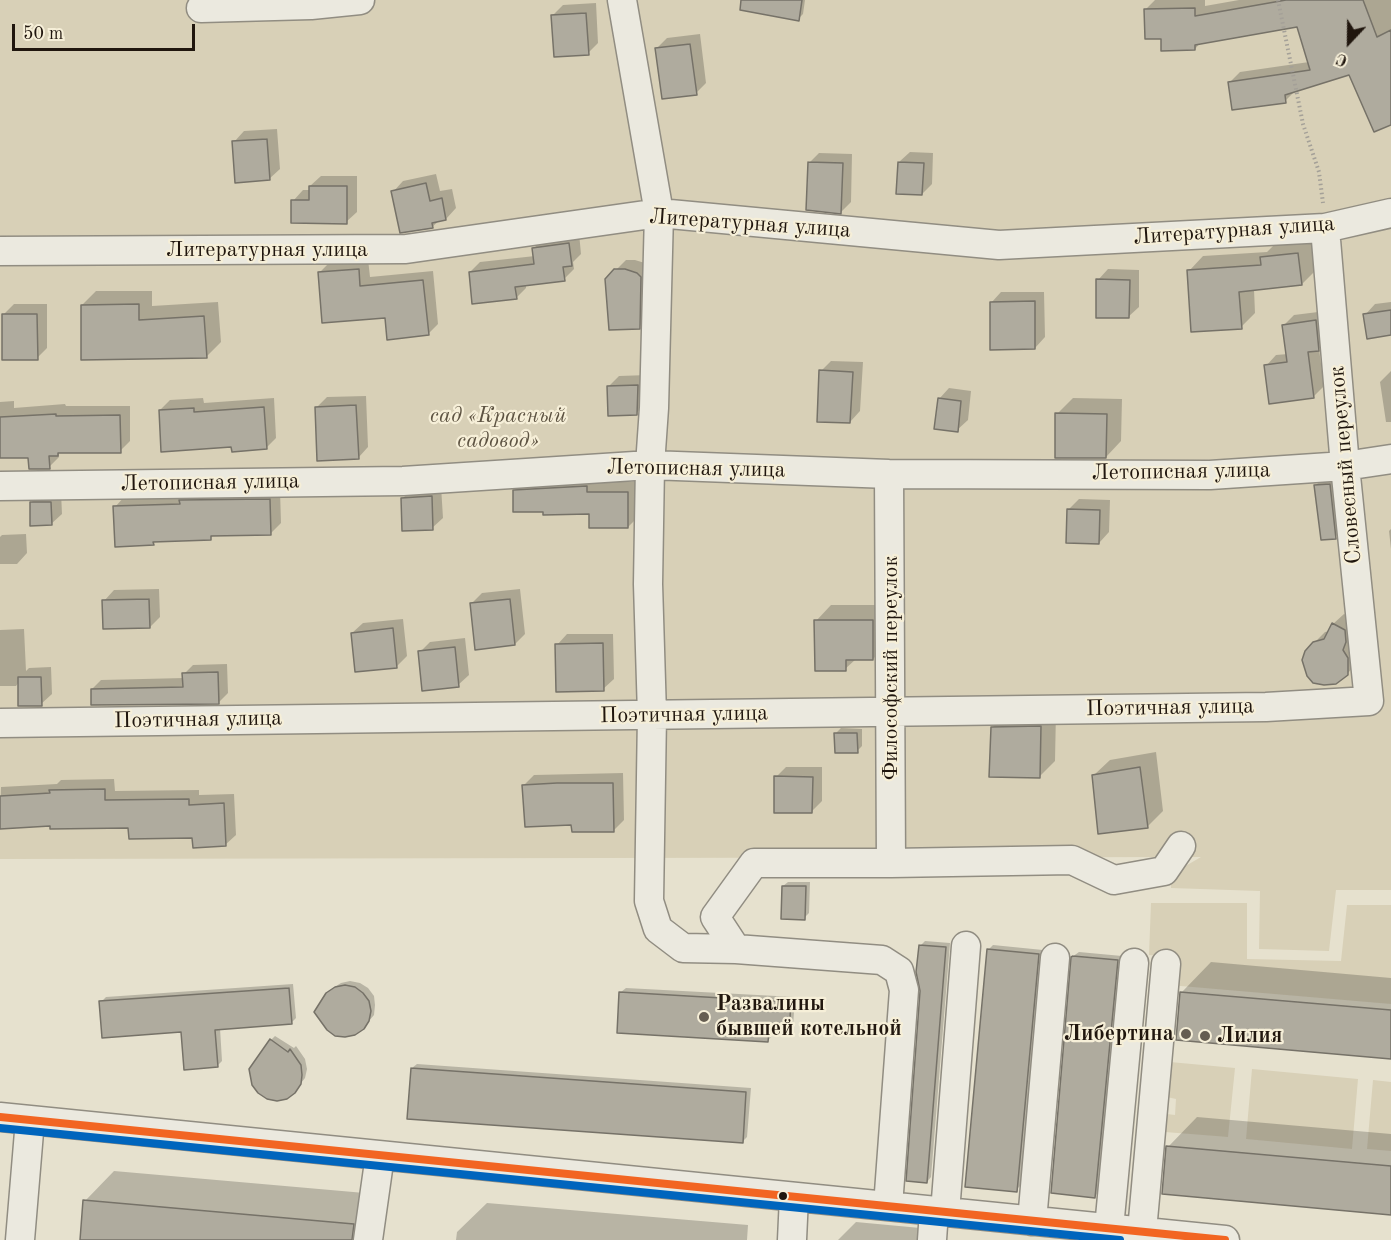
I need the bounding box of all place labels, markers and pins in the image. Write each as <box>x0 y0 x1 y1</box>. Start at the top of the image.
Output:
place label: Развалины бывшей котельной <box>716 991 902 1042</box>
marker: Развалины бывшей котельной <box>697 1010 711 1024</box>
place label: Либертина <box>1064 1021 1174 1047</box>
place label: Лилия <box>1217 1023 1283 1049</box>
marker: Либертина <box>1179 1027 1193 1041</box>
marker: Лилия <box>1198 1029 1212 1043</box>
unlabelled marker <box>777 1190 789 1202</box>

